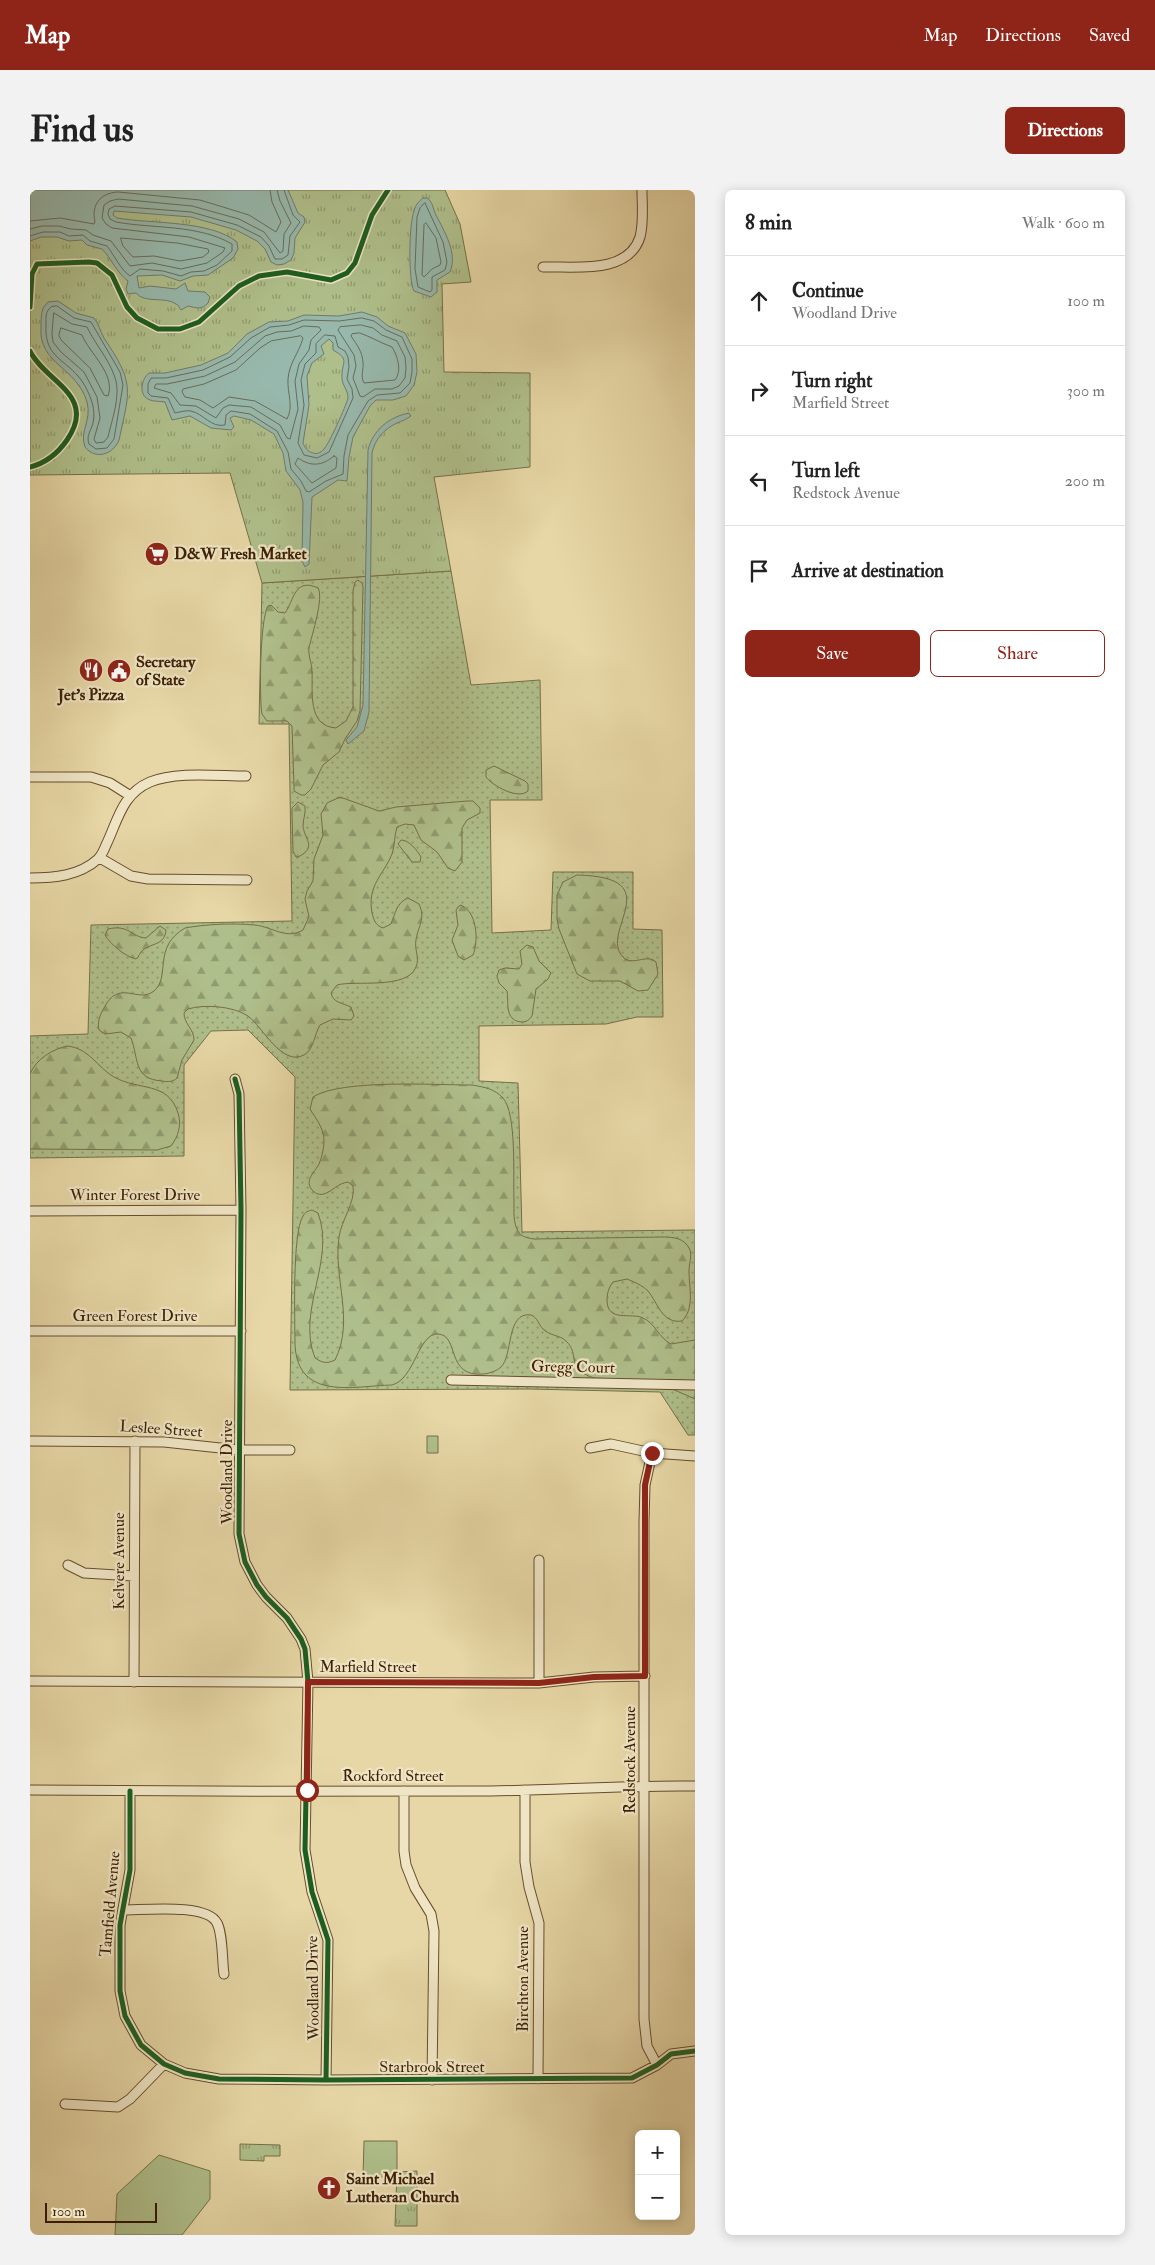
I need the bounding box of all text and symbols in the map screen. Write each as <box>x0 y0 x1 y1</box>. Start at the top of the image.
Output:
text: Map <box>25 20 70 51</box>
text: Map <box>924 24 957 47</box>
text: Directions <box>985 24 1061 47</box>
text: Saved <box>1089 24 1130 47</box>
button: Directions <box>1005 107 1125 154</box>
text: Find us <box>30 108 134 152</box>
text: 8 min <box>745 209 792 236</box>
text: Walk · 600 m <box>1022 213 1105 233</box>
text: Continue <box>792 279 863 303</box>
icon: ahead <box>745 287 773 315</box>
text: 100 m <box>1067 291 1105 311</box>
text: Woodland Drive <box>792 303 897 323</box>
text: Turn right <box>792 369 872 393</box>
icon: right <box>745 377 773 405</box>
text: 300 m <box>1067 381 1105 401</box>
text: Marfield Street <box>792 393 889 413</box>
text: Turn left <box>792 459 860 483</box>
icon: left <box>745 467 773 495</box>
text: 200 m <box>1065 471 1105 491</box>
text: Redstock Avenue <box>792 483 900 503</box>
supermarket icon: D&W Fresh Market <box>144 541 170 567</box>
place label: D&W Fresh Market <box>174 544 307 564</box>
icon: arrive <box>745 557 773 585</box>
text: Arrive at destination <box>792 559 944 583</box>
button: Save <box>745 630 920 677</box>
button: Share <box>930 630 1105 677</box>
place label: Secretary of State <box>136 652 196 690</box>
restaurant icon: Jet's Pizza <box>78 657 104 683</box>
public building icon: Secretary of State <box>106 658 132 684</box>
place label: Jet's Pizza <box>57 685 125 706</box>
street label: Winter Forest Drive <box>69 1185 201 1205</box>
street label: Green Forest Drive <box>73 1306 198 1326</box>
street label: Gregg Court <box>531 1356 615 1378</box>
street label: Leslee Street <box>119 1416 203 1442</box>
street label: Woodland Drive <box>217 1419 237 1525</box>
route end <box>641 1442 664 1465</box>
street label: Kelvere Avenue <box>109 1512 129 1610</box>
street label: Marfield Street <box>319 1657 417 1677</box>
street label: Redstock Avenue <box>620 1706 640 1814</box>
street label: Rockford Street <box>342 1766 444 1786</box>
route start <box>296 1779 319 1802</box>
street label: Tamfield Avenue <box>95 1850 125 1958</box>
street label: Birchton Avenue <box>513 1926 533 2032</box>
street label: Woodland Drive <box>302 1935 324 2042</box>
street label: Starbrook Street <box>379 2057 485 2077</box>
map controls <box>635 2130 680 2220</box>
button: + <box>635 2130 680 2175</box>
place label: Saint Michael Lutheran Church <box>346 2169 460 2207</box>
church icon: Saint Michael Lutheran Church <box>316 2175 342 2201</box>
button: − <box>635 2175 680 2220</box>
scale bar <box>45 2200 158 2223</box>
text: 100 m <box>52 2203 85 2220</box>

